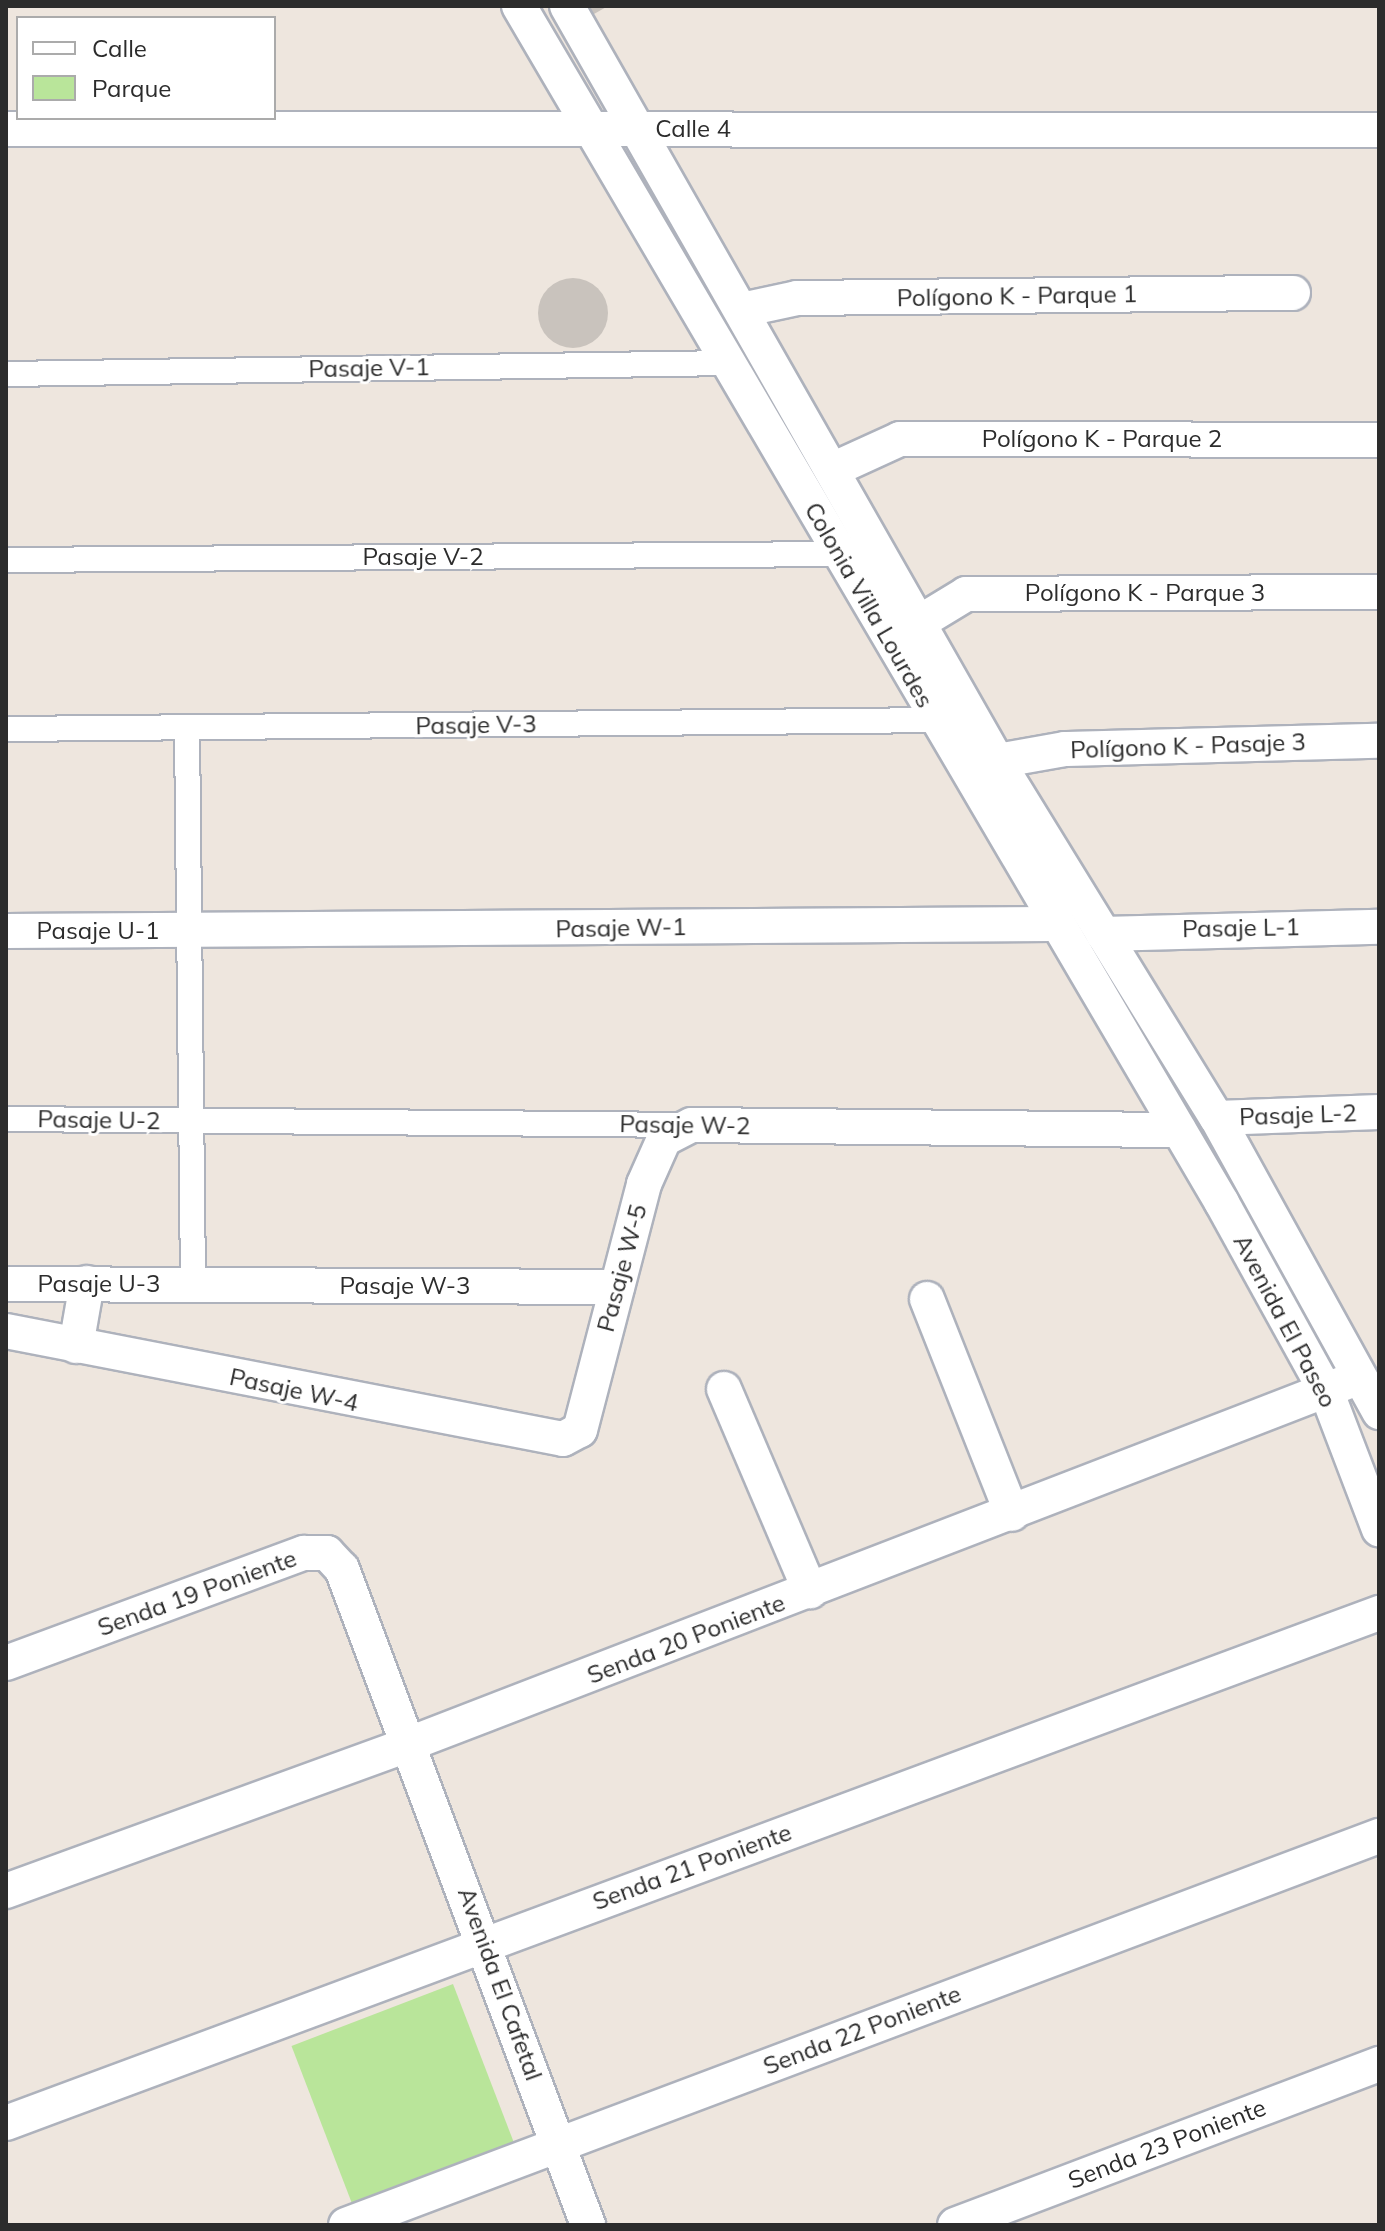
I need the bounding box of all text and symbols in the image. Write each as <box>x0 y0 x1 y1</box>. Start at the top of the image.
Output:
legend <box>16 16 276 120</box>
text: Calle <box>92 33 147 63</box>
text: Parque <box>92 73 171 103</box>
street label: Calle 4 <box>655 115 731 143</box>
street label: Polígono K - Parque 1 <box>897 280 1137 312</box>
street label: Pasaje V-1 <box>308 353 430 383</box>
street label: Polígono K - Parque 2 <box>982 425 1222 453</box>
street label: Colonia Villa Lourdes <box>798 497 940 713</box>
street label: Pasaje V-2 <box>362 543 484 571</box>
street label: Polígono K - Parque 3 <box>1025 579 1265 607</box>
street label: Pasaje V-3 <box>415 710 537 740</box>
street label: Polígono K - Pasaje 3 <box>1070 727 1306 765</box>
street label: Pasaje W-1 <box>555 912 687 944</box>
street label: Pasaje L-1 <box>1182 913 1300 943</box>
street label: Pasaje U-1 <box>37 917 159 945</box>
street label: Pasaje L-2 <box>1239 1099 1357 1131</box>
street label: Pasaje U-2 <box>37 1105 161 1135</box>
street label: Pasaje W-2 <box>619 1109 751 1141</box>
street label: Pasaje W-5 <box>591 1201 653 1335</box>
street label: Avenida El Paseo <box>1227 1230 1343 1412</box>
street label: Pasaje U-3 <box>38 1270 160 1298</box>
street label: Pasaje W-3 <box>339 1272 471 1300</box>
street label: Pasaje W-4 <box>227 1362 361 1418</box>
street label: Senda 19 Poniente <box>94 1544 300 1642</box>
street label: Senda 20 Poniente <box>583 1588 789 1690</box>
street label: Senda 21 Poniente <box>589 1818 795 1916</box>
street label: Avenida El Cafetal <box>452 1884 548 2084</box>
street label: Senda 22 Poniente <box>759 1979 965 2081</box>
street label: Senda 23 Poniente <box>1064 2093 1270 2195</box>

